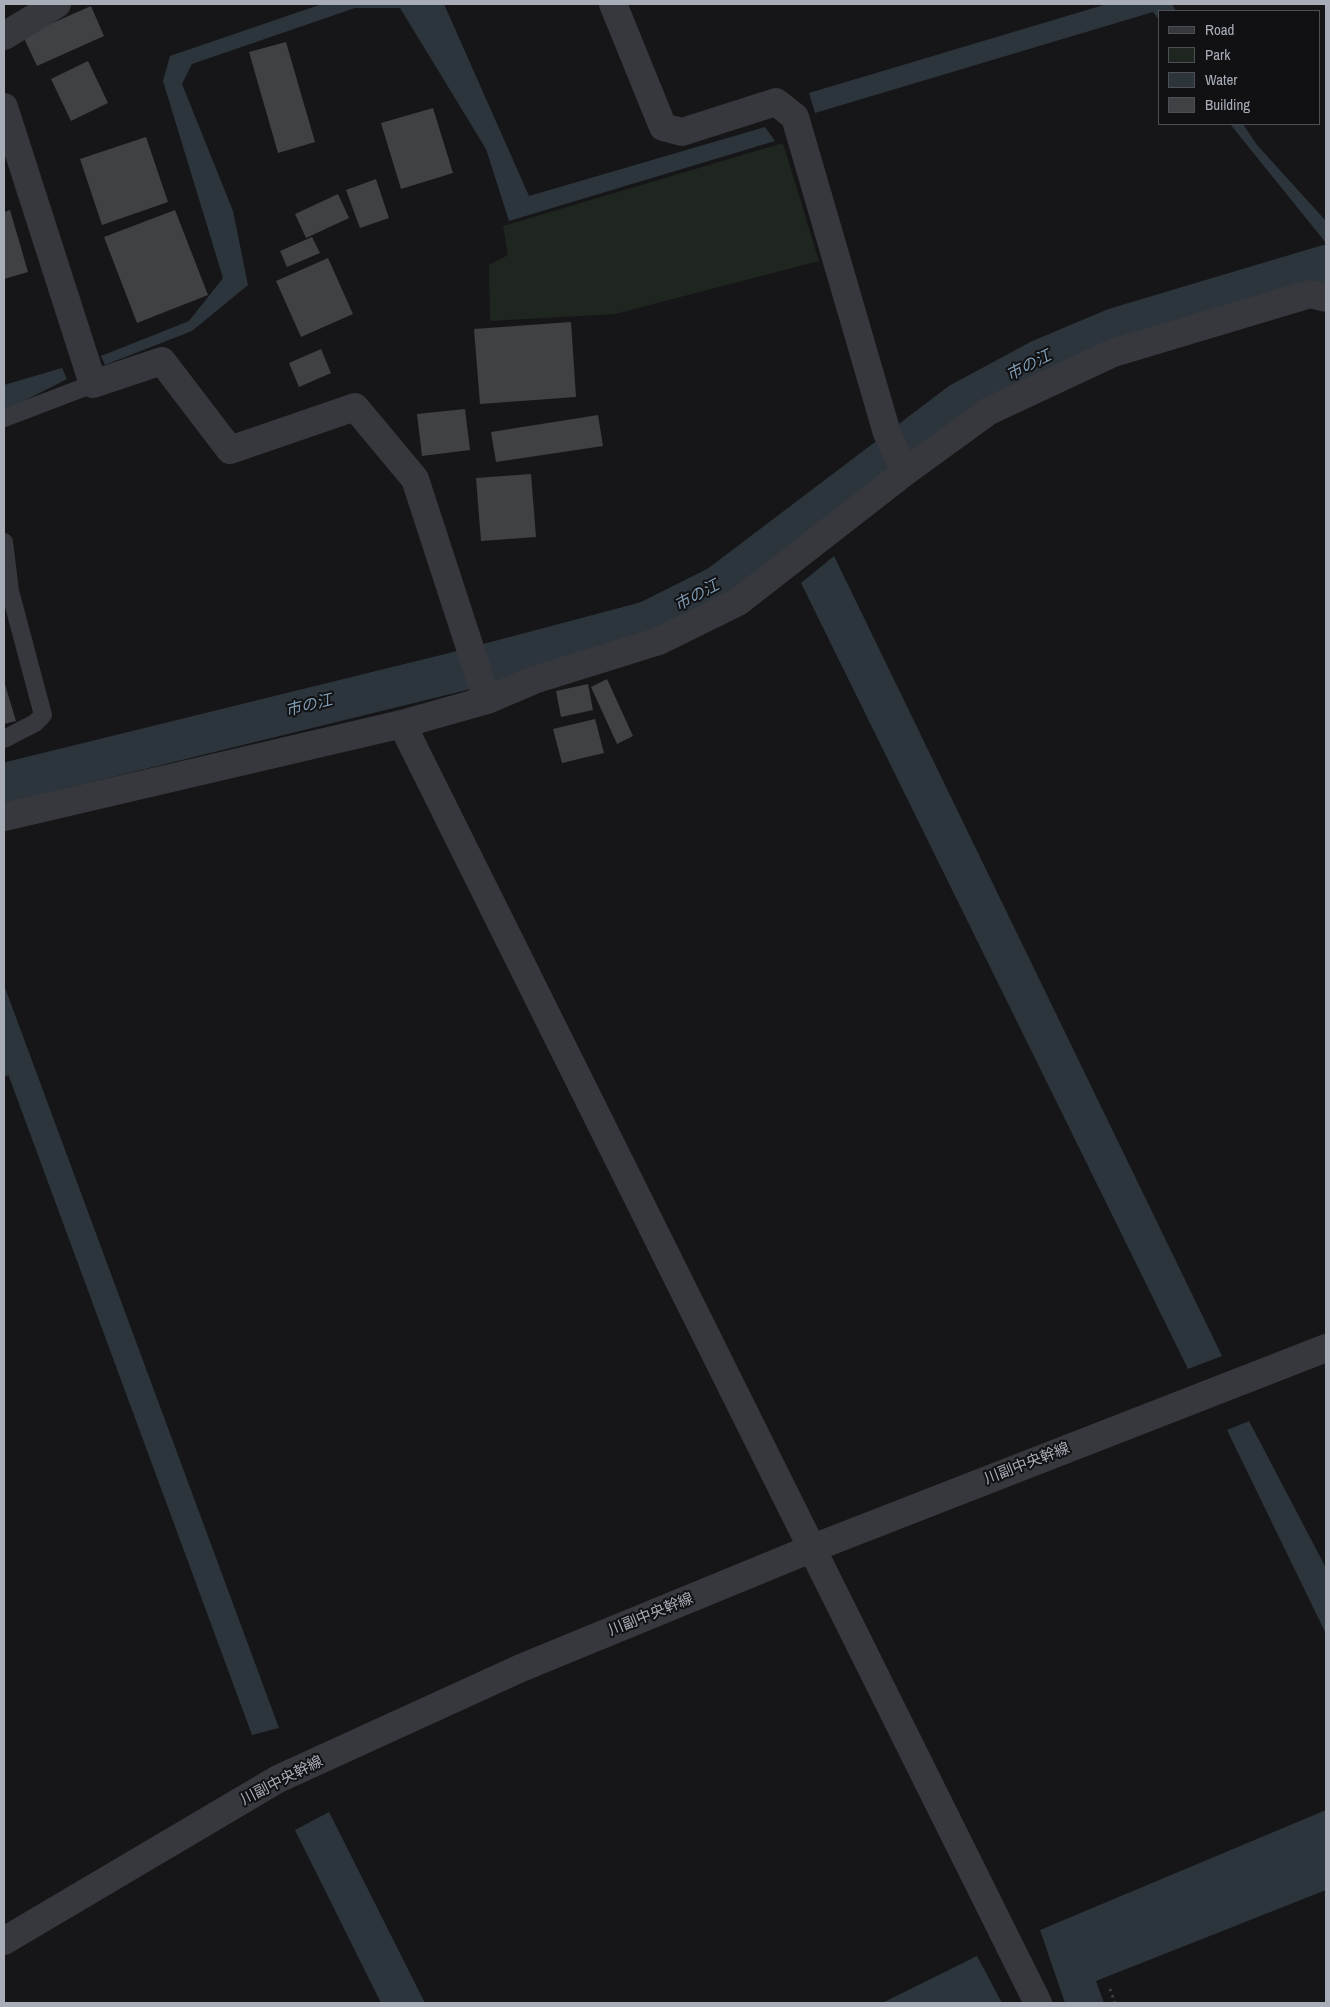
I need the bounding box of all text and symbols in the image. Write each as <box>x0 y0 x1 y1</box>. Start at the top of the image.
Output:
legend <box>1158 10 1320 125</box>
text: Road <box>1205 19 1234 40</box>
text: Park <box>1205 44 1230 65</box>
text: Water <box>1205 69 1237 90</box>
text: Building <box>1205 94 1250 115</box>
water label: 市の江 <box>1003 347 1055 385</box>
water label: 市の江 <box>671 576 723 616</box>
water label: 市の江 <box>283 691 335 721</box>
street label: 川副中央幹線 <box>982 1439 1072 1489</box>
street label: 川副中央幹線 <box>606 1590 696 1640</box>
street label: 川副中央幹線 <box>238 1753 326 1809</box>

